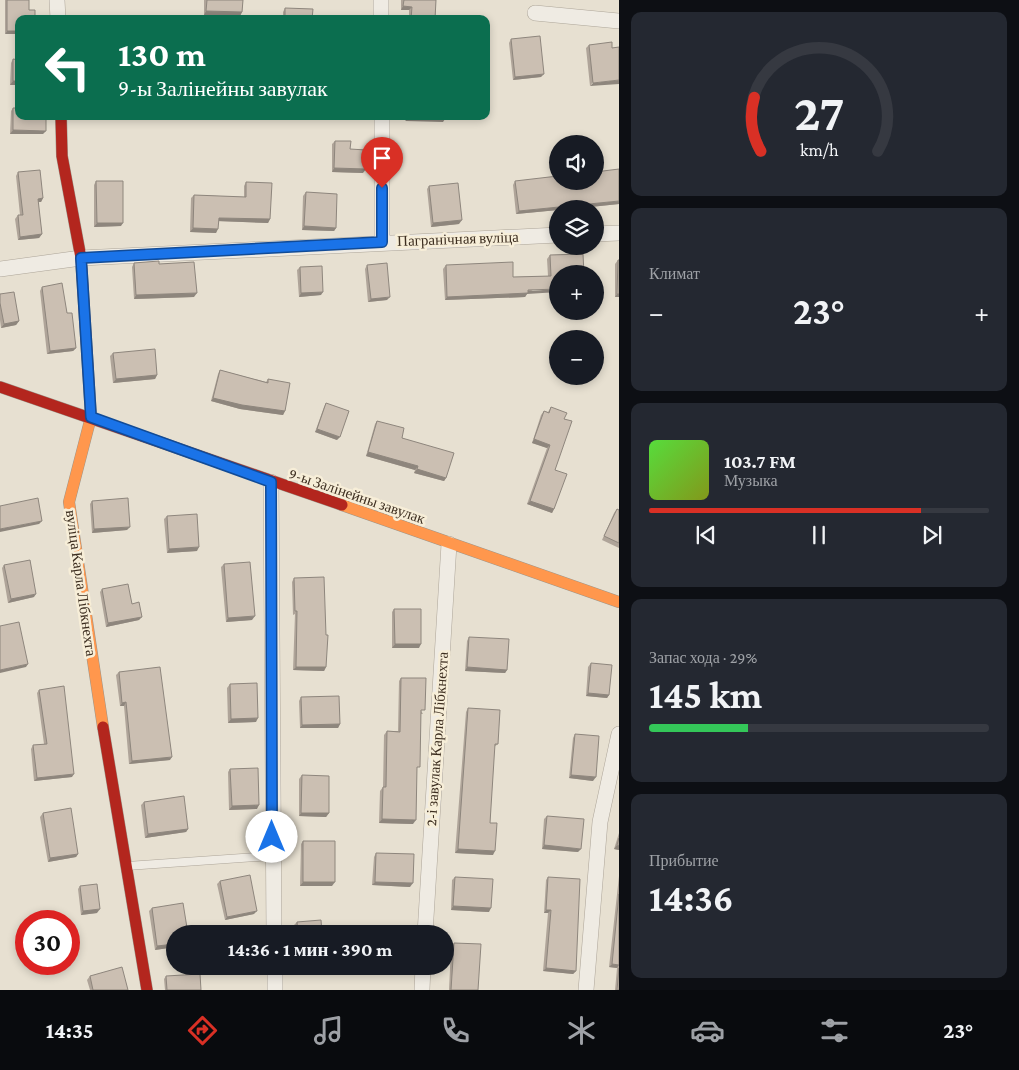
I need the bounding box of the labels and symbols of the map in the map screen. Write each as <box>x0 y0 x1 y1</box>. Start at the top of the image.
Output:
pin <box>361 137 403 188</box>
street label: Пагранічная вуліца <box>397 229 519 249</box>
street label: 9-ы Залінейны завулак <box>287 465 428 527</box>
street label: вуліца Карла Лібкнехта <box>63 509 99 658</box>
street label: 2-і завулак Карла Лібкнехта <box>423 651 451 827</box>
position arrow <box>245 810 297 862</box>
speed limit sign: 30 <box>15 910 80 975</box>

